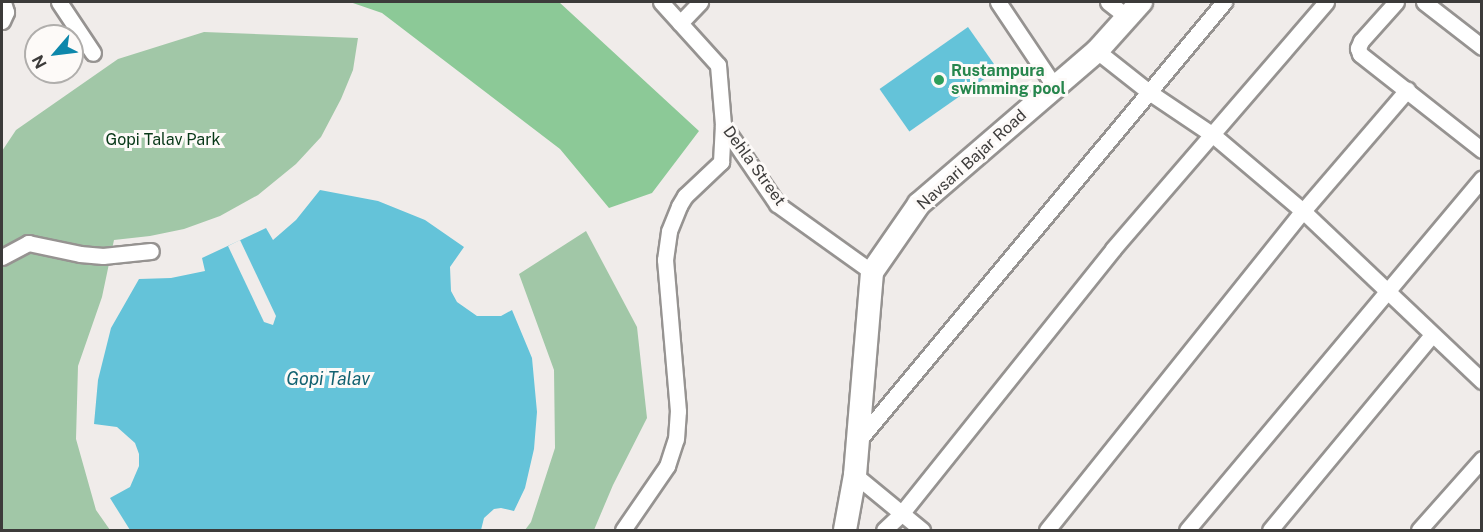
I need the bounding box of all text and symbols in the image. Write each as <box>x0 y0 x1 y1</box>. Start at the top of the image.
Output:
north arrow <box>24 24 84 84</box>
text: N <box>28 52 51 72</box>
place label: Rustampura swimming pool <box>951 61 1066 99</box>
marker: Rustampura swimming pool <box>932 73 946 87</box>
street label: Navsari Bajar Road <box>913 106 1031 214</box>
street label: Dehla Street <box>719 122 789 210</box>
park label: Gopi Talav Park <box>106 130 220 150</box>
water label: Gopi Talav <box>286 368 370 390</box>

